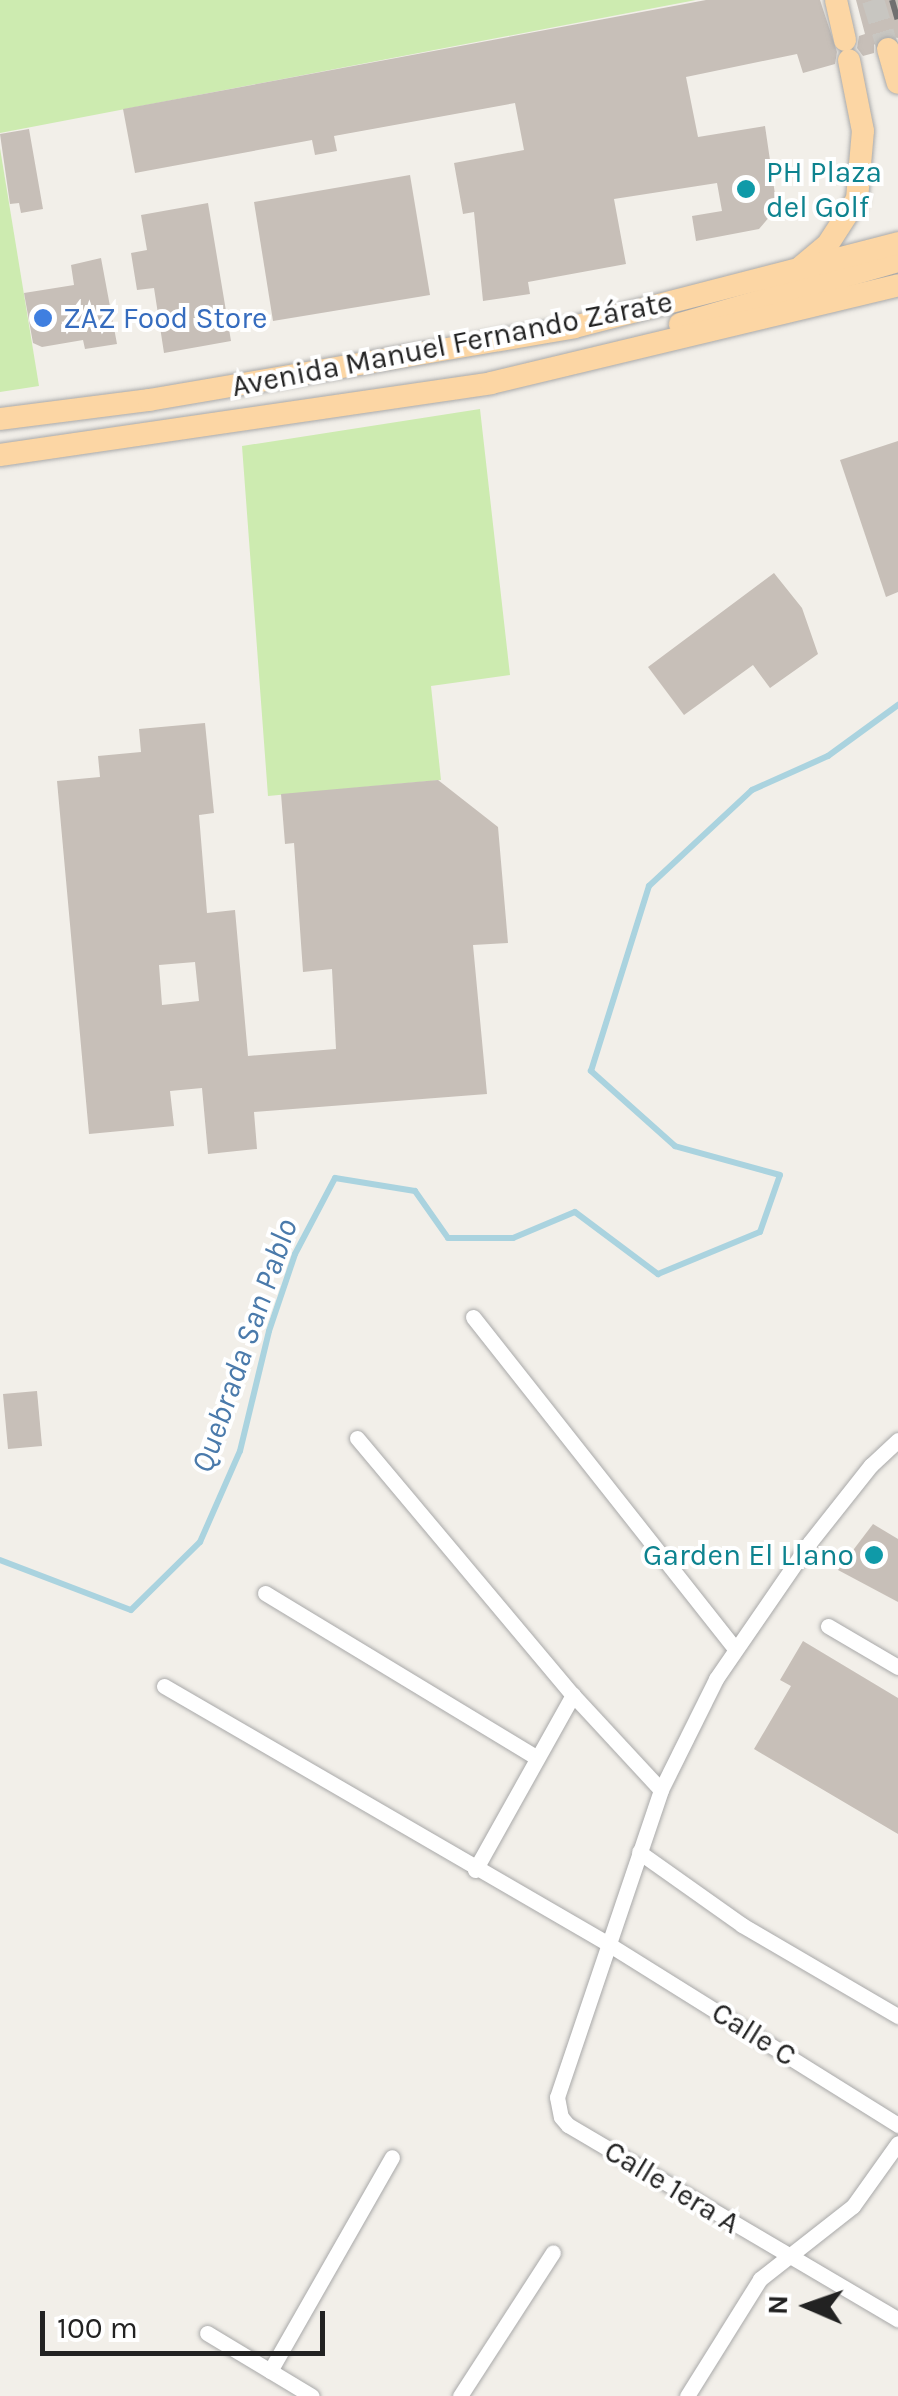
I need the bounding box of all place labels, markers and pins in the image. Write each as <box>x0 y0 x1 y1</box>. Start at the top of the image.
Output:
place label: PH Plaza del Golf <box>766 154 882 224</box>
marker: PH Plaza del Golf <box>735 178 757 200</box>
place label: ZAZ Food Store <box>63 300 267 336</box>
marker: ZAZ Food Store <box>32 307 54 329</box>
place label: Garden El Llano <box>643 1537 854 1573</box>
marker: Garden El Llano <box>863 1544 885 1566</box>

